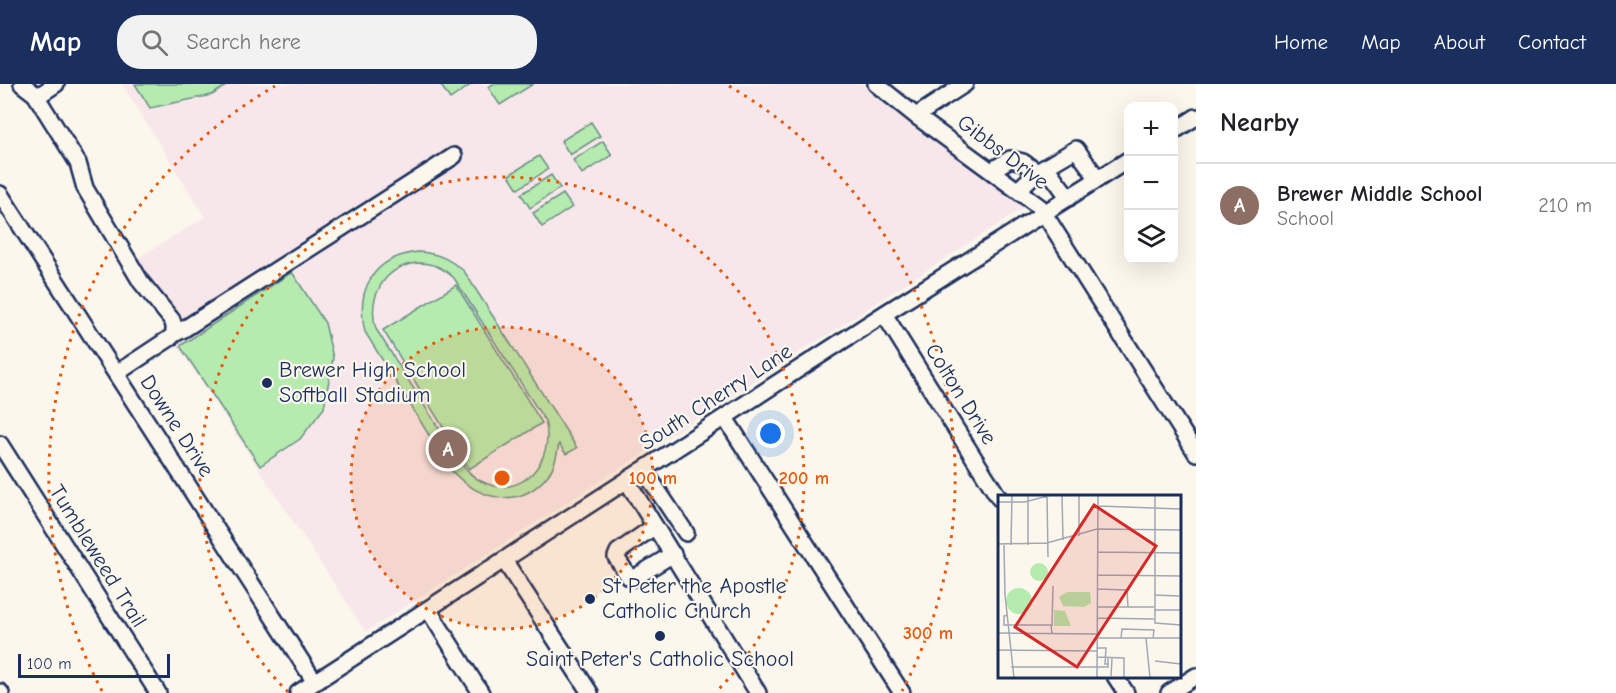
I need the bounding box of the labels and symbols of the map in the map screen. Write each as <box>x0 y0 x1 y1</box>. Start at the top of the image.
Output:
street label: Gibbs Drive <box>952 109 1054 195</box>
street label: South Cherry Lane <box>635 338 797 456</box>
street label: Colton Drive <box>920 339 1002 449</box>
place label: Brewer High School Softball Stadium <box>279 357 466 408</box>
street label: Downe Drive <box>134 370 220 482</box>
marker: Brewer High School Softball Stadium <box>260 376 274 390</box>
your location <box>756 419 785 448</box>
pin: A <box>428 426 468 472</box>
centre of rings <box>492 468 512 488</box>
text: 100 m <box>629 468 677 489</box>
text: 200 m <box>779 468 829 489</box>
street label: Tumbleweed Trail <box>44 480 152 632</box>
inset map <box>998 495 1181 678</box>
place label: St Peter the Apostle Catholic Church <box>602 573 787 624</box>
marker: St Peter the Apostle Catholic Church <box>583 592 597 606</box>
text: 300 m <box>903 623 953 644</box>
marker: Saint Peter's Catholic School <box>653 629 667 643</box>
place label: Saint Peter's Catholic School <box>526 646 794 672</box>
scale bar <box>18 651 170 678</box>

